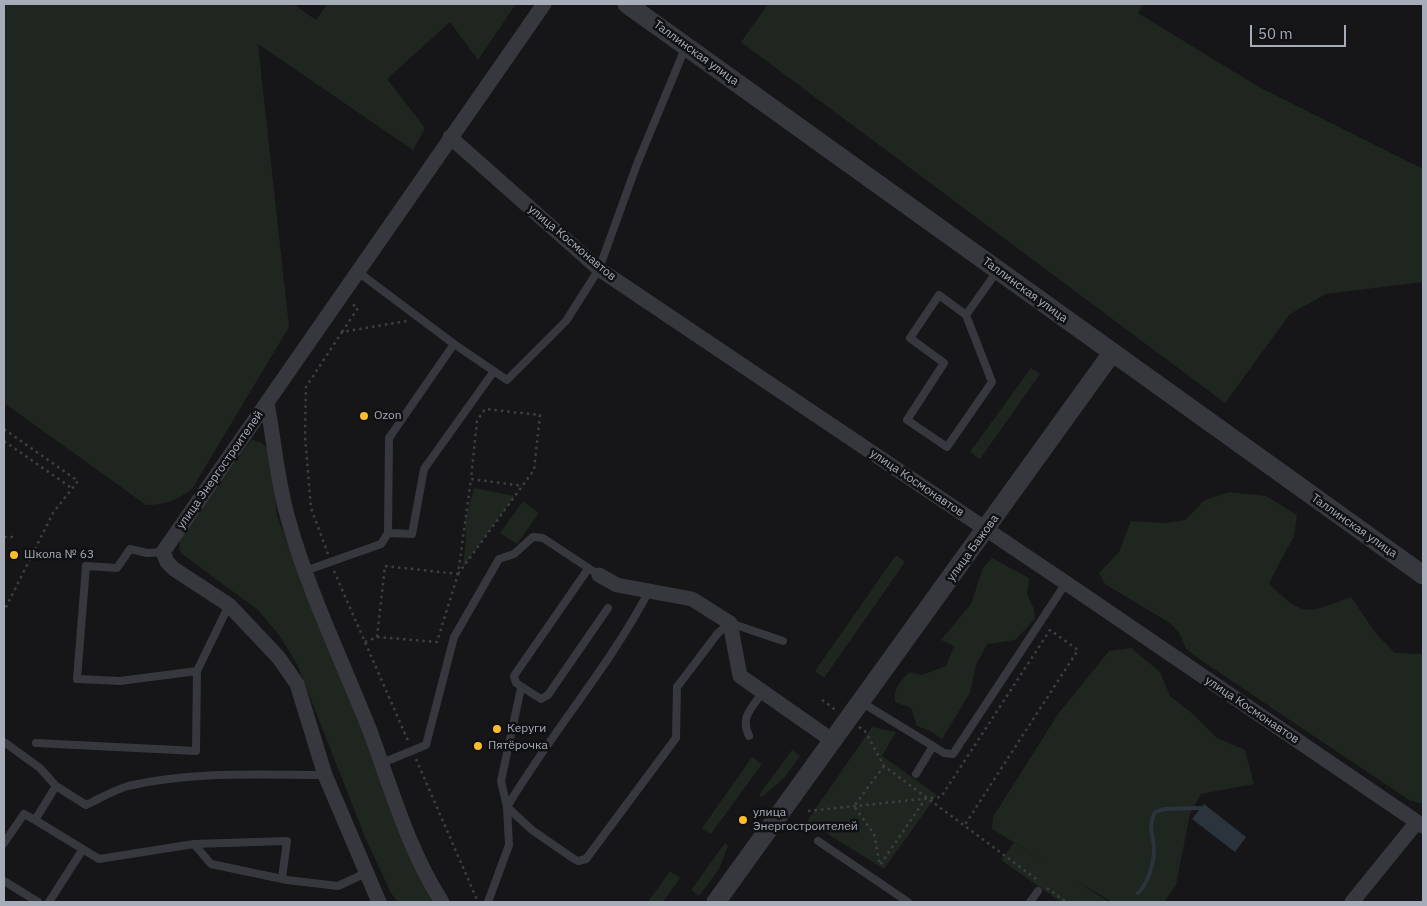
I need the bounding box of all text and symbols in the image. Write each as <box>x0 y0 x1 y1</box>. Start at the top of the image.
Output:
scale bar <box>1252 15 1348 47</box>
street label: Таллинская улица <box>651 17 741 89</box>
text: 50 m <box>1258 24 1293 43</box>
street label: улица Космонавтов <box>525 202 619 284</box>
street label: Таллинская улица <box>980 254 1070 326</box>
street label: улица Энергостроителей <box>174 408 266 532</box>
place label: Ozon <box>374 409 401 423</box>
marker: Ozon <box>358 410 370 422</box>
street label: улица Космонавтов <box>867 446 967 520</box>
street label: Таллинская улица <box>1308 491 1400 561</box>
street label: улица Бажова <box>944 512 1002 584</box>
place label: Школа № 63 <box>24 548 94 562</box>
marker: Школа № 63 <box>8 549 20 561</box>
street label: улица Космонавтов <box>1202 673 1302 747</box>
place label: Керуги <box>507 722 546 736</box>
marker: Керуги <box>491 723 503 735</box>
place label: Пятёрочка <box>488 739 548 753</box>
marker: Пятёрочка <box>472 740 484 752</box>
place label: улица Энергостроителей <box>753 806 858 834</box>
marker: улица Энергостроителей <box>737 814 749 826</box>

